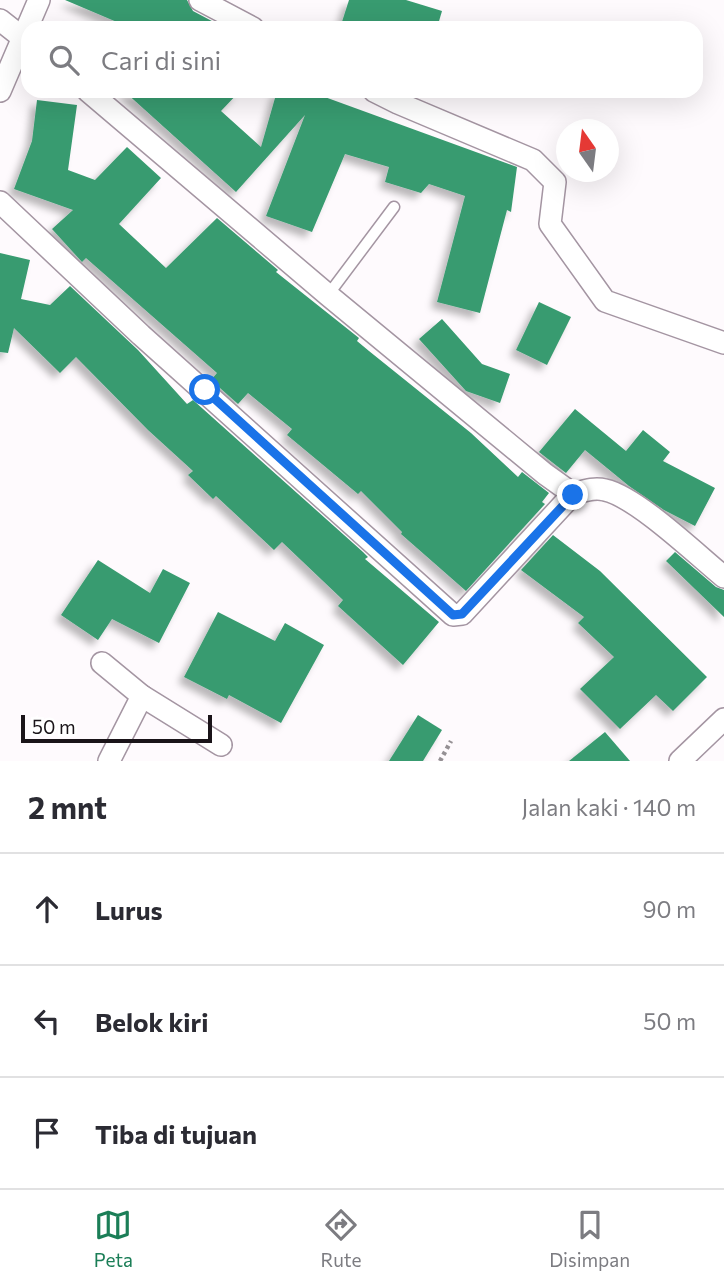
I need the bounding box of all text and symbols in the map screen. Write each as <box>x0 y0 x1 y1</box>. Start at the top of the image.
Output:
search box <box>21 21 703 98</box>
icon: search <box>45 41 83 79</box>
text: Cari di sini <box>101 44 221 75</box>
north arrow <box>556 119 619 182</box>
route start <box>189 374 220 405</box>
route end <box>557 479 588 510</box>
scale bar <box>21 712 212 744</box>
text: 50 m <box>32 715 76 738</box>
text: 2 mnt <box>28 788 107 825</box>
text: Jalan kaki · 140 m <box>522 793 696 821</box>
icon: ahead <box>28 890 66 928</box>
text: Lurus <box>95 894 163 925</box>
text: 90 m <box>643 895 696 923</box>
icon: left <box>28 1002 66 1040</box>
text: Belok kiri <box>95 1006 209 1037</box>
text: 50 m <box>643 1007 696 1035</box>
icon: arrive <box>28 1114 66 1152</box>
text: Tiba di tujuan <box>95 1118 257 1149</box>
tab: Peta <box>94 1206 133 1271</box>
tab: Rute <box>321 1206 362 1271</box>
tab: Disimpan <box>549 1206 630 1271</box>

